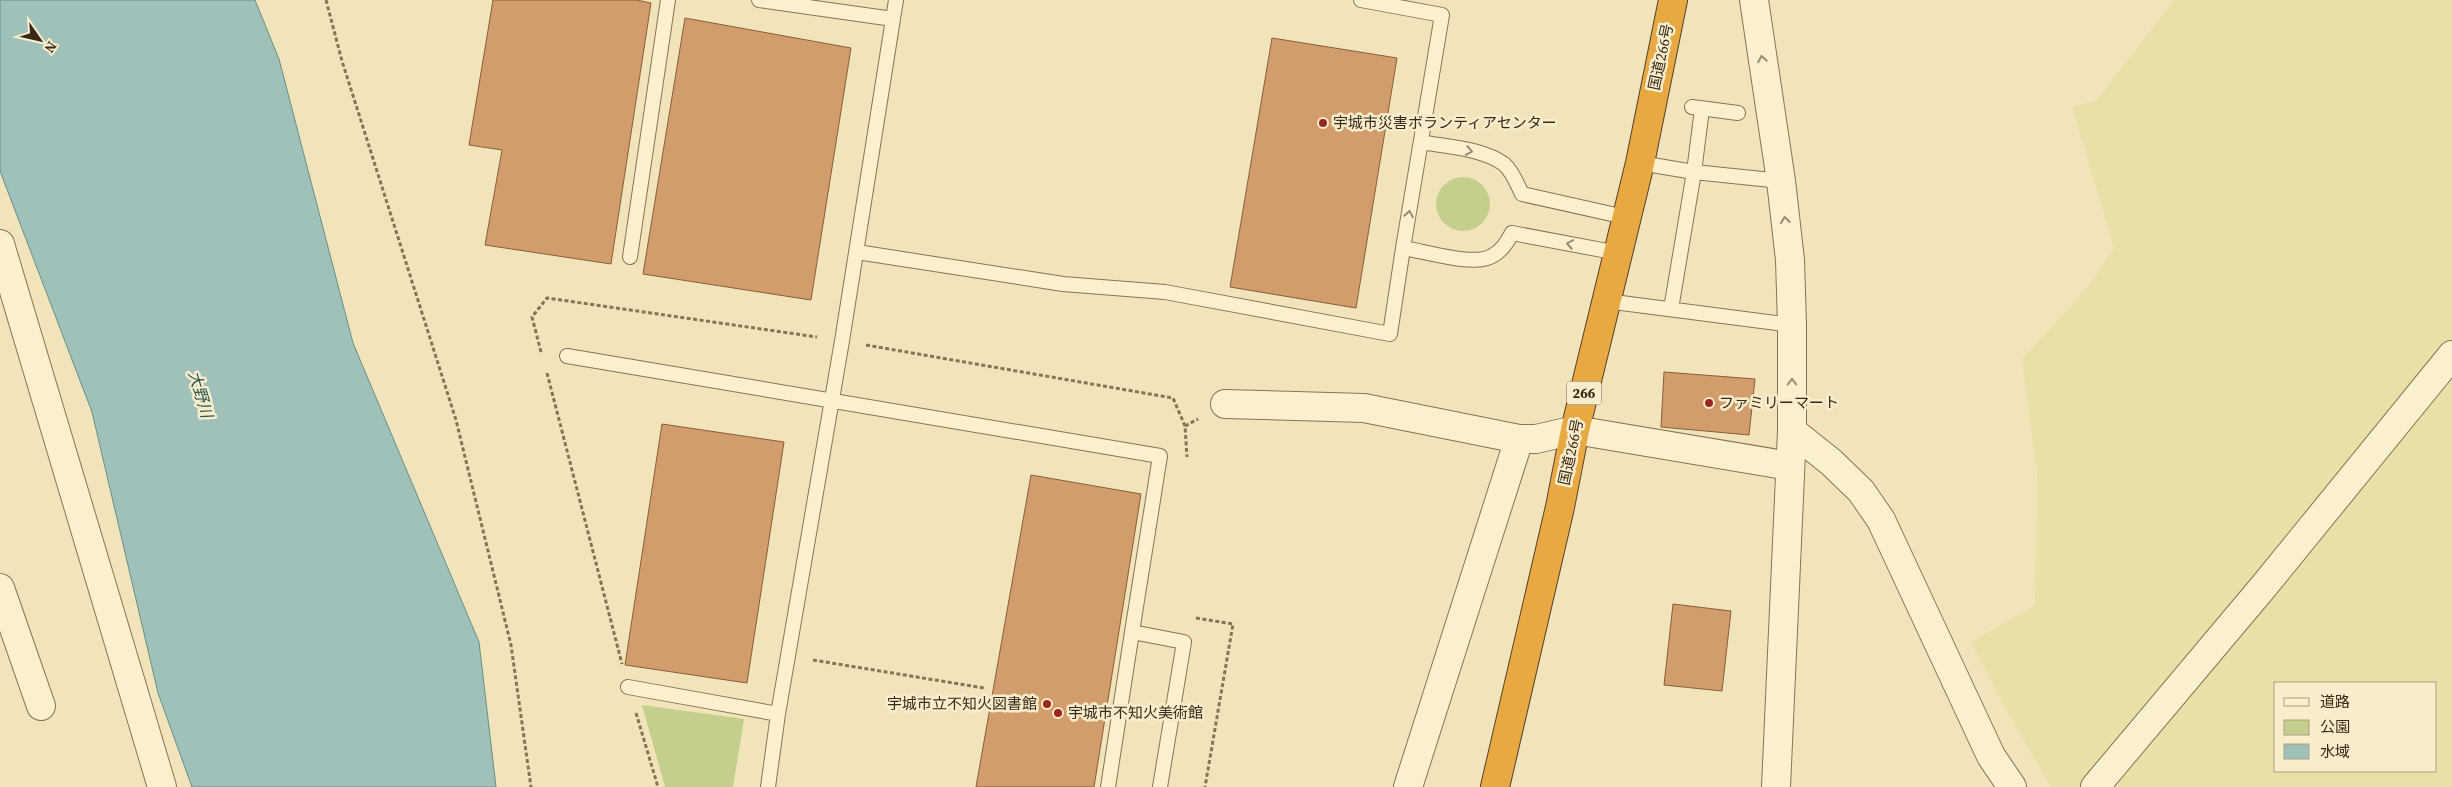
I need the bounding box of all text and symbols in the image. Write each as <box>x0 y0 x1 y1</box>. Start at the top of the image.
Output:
north arrow <box>15 15 65 65</box>
street label: 国道266号 <box>1643 22 1678 92</box>
text: N <box>40 37 62 57</box>
one-way arrow <box>1758 55 1768 63</box>
place label: 宇城市災害ボランティアセンター <box>1333 112 1557 133</box>
marker: 宇城市災害ボランティアセンター <box>1317 117 1329 129</box>
one-way arrow <box>1464 146 1473 156</box>
one-way arrow <box>1403 210 1413 219</box>
one-way arrow <box>1780 216 1791 224</box>
one-way arrow <box>1566 239 1574 249</box>
water label: 大野川 <box>183 368 219 422</box>
one-way arrow <box>1787 378 1797 386</box>
road number: 266 <box>1566 382 1602 404</box>
place label: ファミリーマート <box>1719 392 1839 413</box>
marker: ファミリーマート <box>1703 397 1715 409</box>
street label: 国道266号 <box>1553 417 1588 487</box>
legend <box>2274 682 2437 772</box>
text: 道路 <box>2320 691 2350 712</box>
place label: 宇城市立不知火図書館 <box>887 693 1037 714</box>
marker: 宇城市立不知火図書館 <box>1041 698 1053 710</box>
place label: 宇城市不知火美術館 <box>1068 702 1203 723</box>
marker: 宇城市不知火美術館 <box>1052 707 1064 719</box>
text: 公園 <box>2320 716 2350 737</box>
text: 水域 <box>2320 741 2350 762</box>

